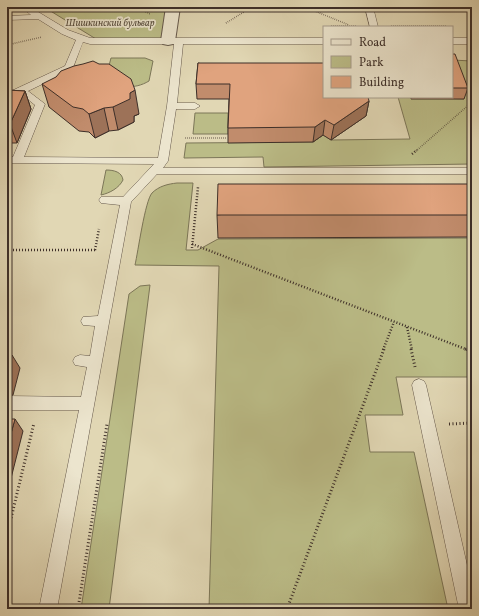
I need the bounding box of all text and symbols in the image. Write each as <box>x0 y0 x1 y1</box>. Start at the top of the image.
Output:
park label: Шишкинский бульвар <box>66 16 155 30</box>
legend <box>323 26 453 98</box>
text: Road <box>359 35 386 51</box>
text: Park <box>359 55 384 71</box>
text: Building <box>359 75 404 91</box>

